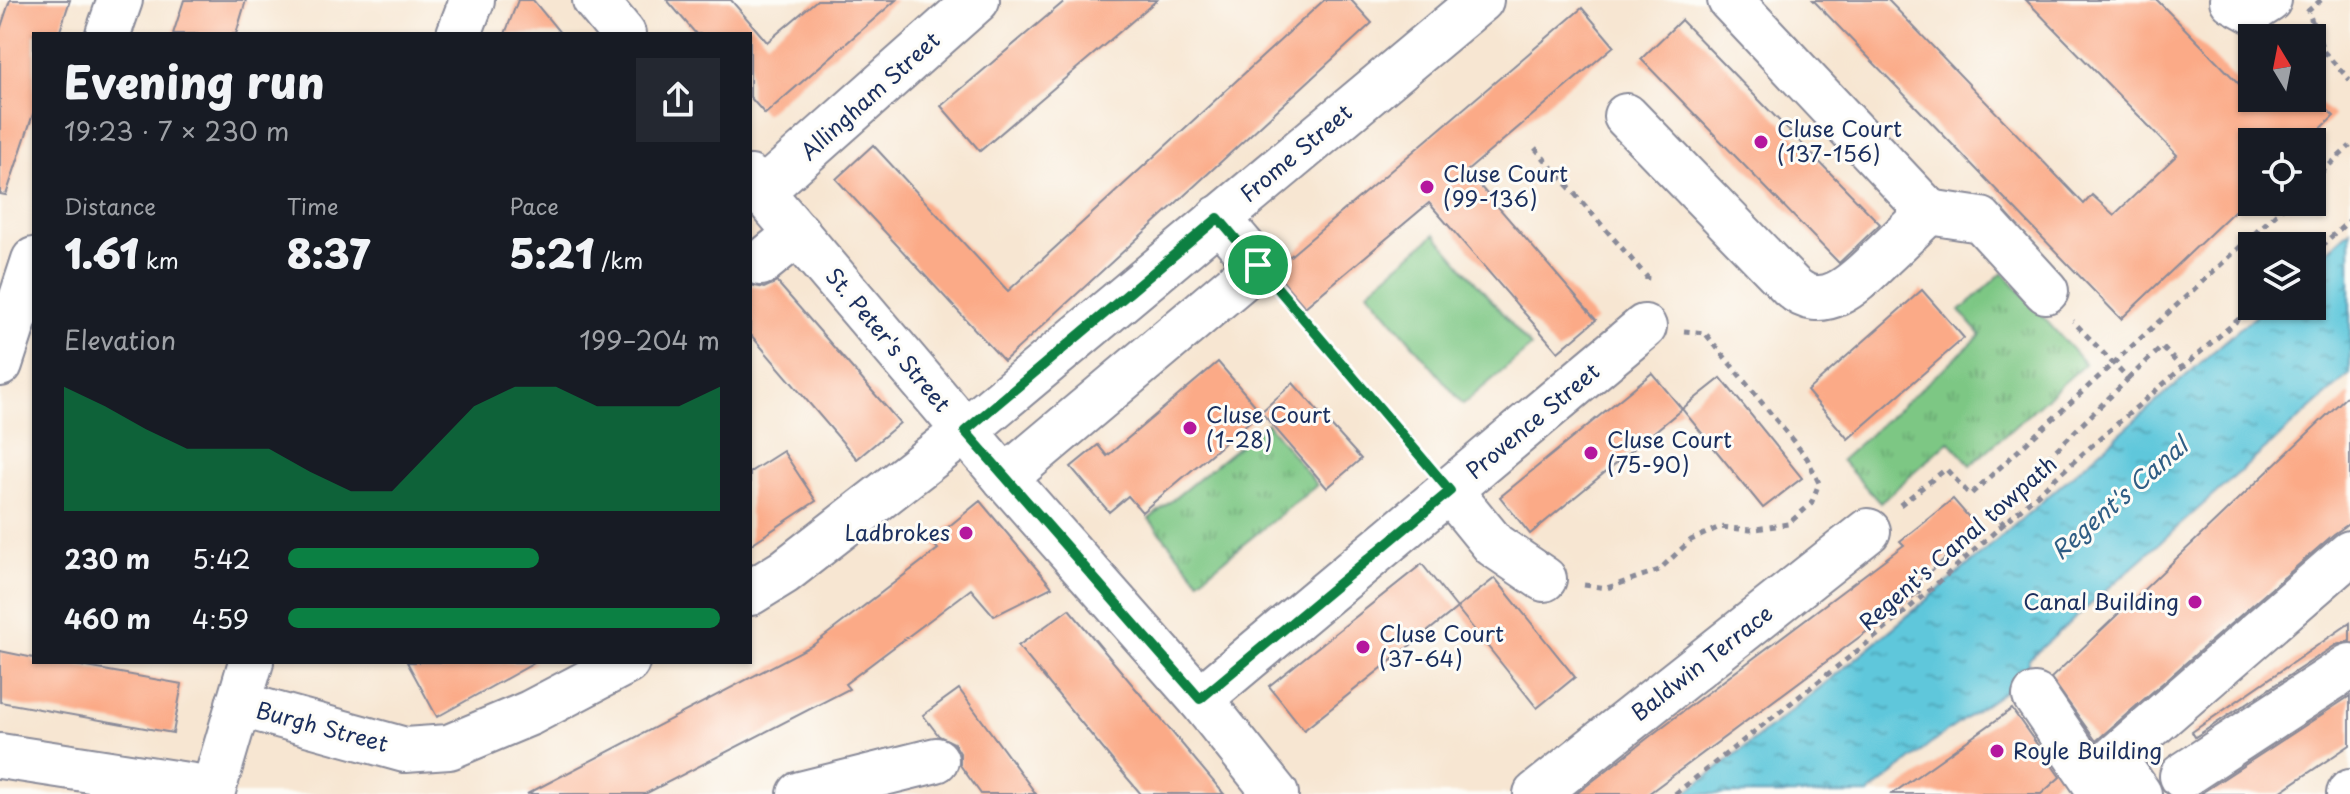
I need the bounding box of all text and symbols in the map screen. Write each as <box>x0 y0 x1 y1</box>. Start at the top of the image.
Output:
street label: Allingham Street <box>792 23 946 167</box>
north arrow <box>2238 24 2326 112</box>
map controls <box>2238 24 2326 320</box>
text: Evening run <box>64 48 325 114</box>
button: share <box>636 58 720 142</box>
street label: Frome Street <box>1232 95 1358 209</box>
text: 19:23 · 7 × 230 m <box>64 111 289 150</box>
place label: Cluse Court (137-156) <box>1777 111 1902 169</box>
button: locate <box>2238 128 2326 216</box>
marker: Cluse Court (137-156) <box>1752 133 1770 151</box>
place label: Cluse Court (99-136) <box>1443 156 1568 214</box>
marker: Cluse Court (99-136) <box>1418 178 1436 196</box>
text: Distance <box>64 189 156 222</box>
text: Time <box>287 189 339 222</box>
text: Pace <box>509 189 559 222</box>
text: 1.61 <box>64 222 139 283</box>
text: 8:37 <box>287 222 370 283</box>
text: 5:21 <box>509 222 594 283</box>
pin <box>1224 231 1292 299</box>
button: layers <box>2238 232 2326 320</box>
text: km <box>139 243 179 276</box>
text: /km <box>594 243 643 276</box>
icon: arrive <box>1236 243 1280 287</box>
street label: St. Peter's Street <box>819 260 959 418</box>
text: Elevation <box>64 320 176 359</box>
text: 199–204 m <box>579 320 720 359</box>
street label: Provence Street <box>1458 354 1606 486</box>
place label: Cluse Court (1-28) <box>1206 397 1331 455</box>
marker: Cluse Court (1-28) <box>1181 419 1199 437</box>
place label: Cluse Court (75-90) <box>1607 422 1732 480</box>
water label: Regent's Canal <box>2042 426 2197 567</box>
marker: Cluse Court (75-90) <box>1582 444 1600 462</box>
street label: Regent's Canal towpath <box>1851 447 2063 637</box>
place label: Ladbrokes <box>844 515 950 548</box>
marker: Ladbrokes <box>957 524 975 542</box>
text: 230 m <box>64 539 150 578</box>
text: 5:42 <box>192 539 251 578</box>
place label: Canal Building <box>2023 584 2179 617</box>
marker: Canal Building <box>2186 593 2204 611</box>
street label: Baldwin Terrace <box>1623 596 1779 728</box>
text: 460 m <box>64 599 151 638</box>
text: 4:59 <box>192 599 249 638</box>
place label: Cluse Court (37-64) <box>1379 616 1504 674</box>
marker: Cluse Court (37-64) <box>1354 638 1372 656</box>
street label: Burgh Street <box>253 692 392 759</box>
place label: Royle Building <box>2013 733 2162 766</box>
marker: Royle Building <box>1988 742 2006 760</box>

